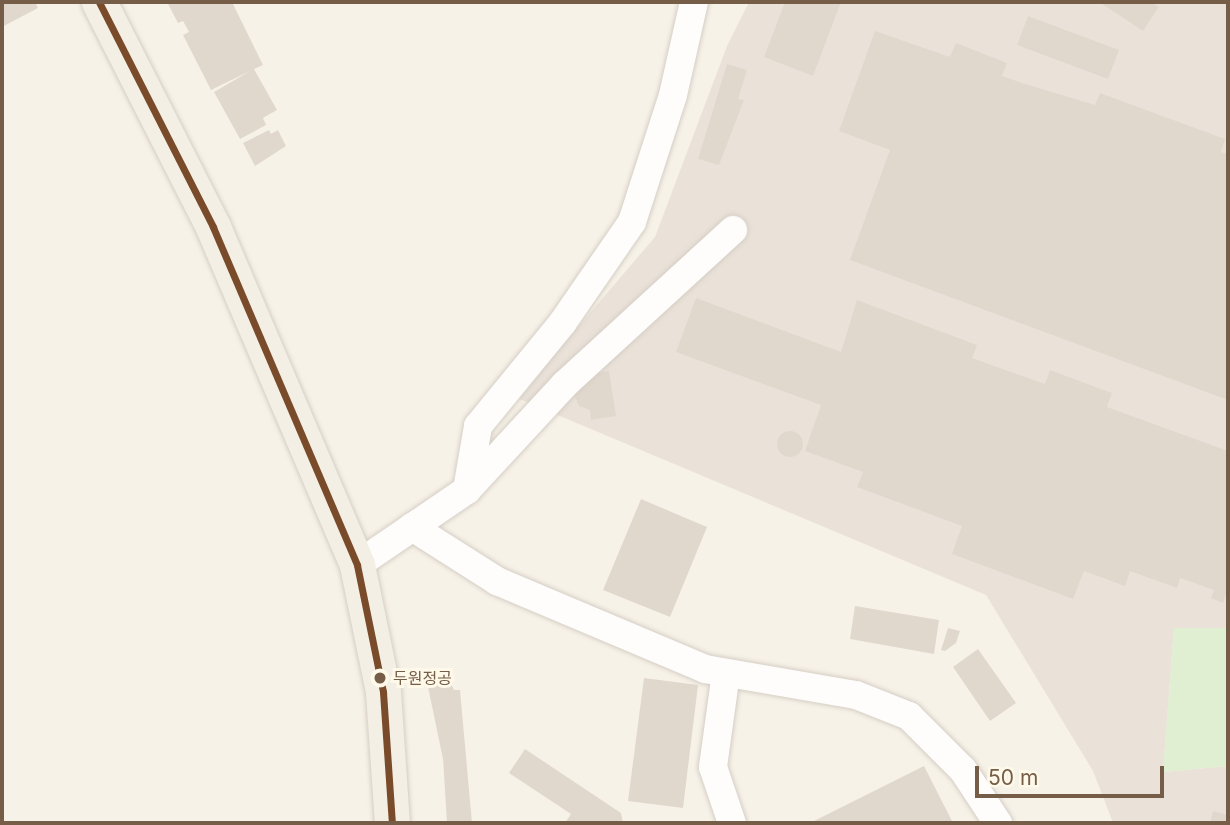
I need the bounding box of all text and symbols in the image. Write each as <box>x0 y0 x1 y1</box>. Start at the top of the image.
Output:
place label: 두원정공 <box>393 668 452 688</box>
marker: 두원정공 <box>373 671 387 685</box>
scale bar <box>978 752 1167 796</box>
text: 50 m <box>988 765 1038 790</box>

